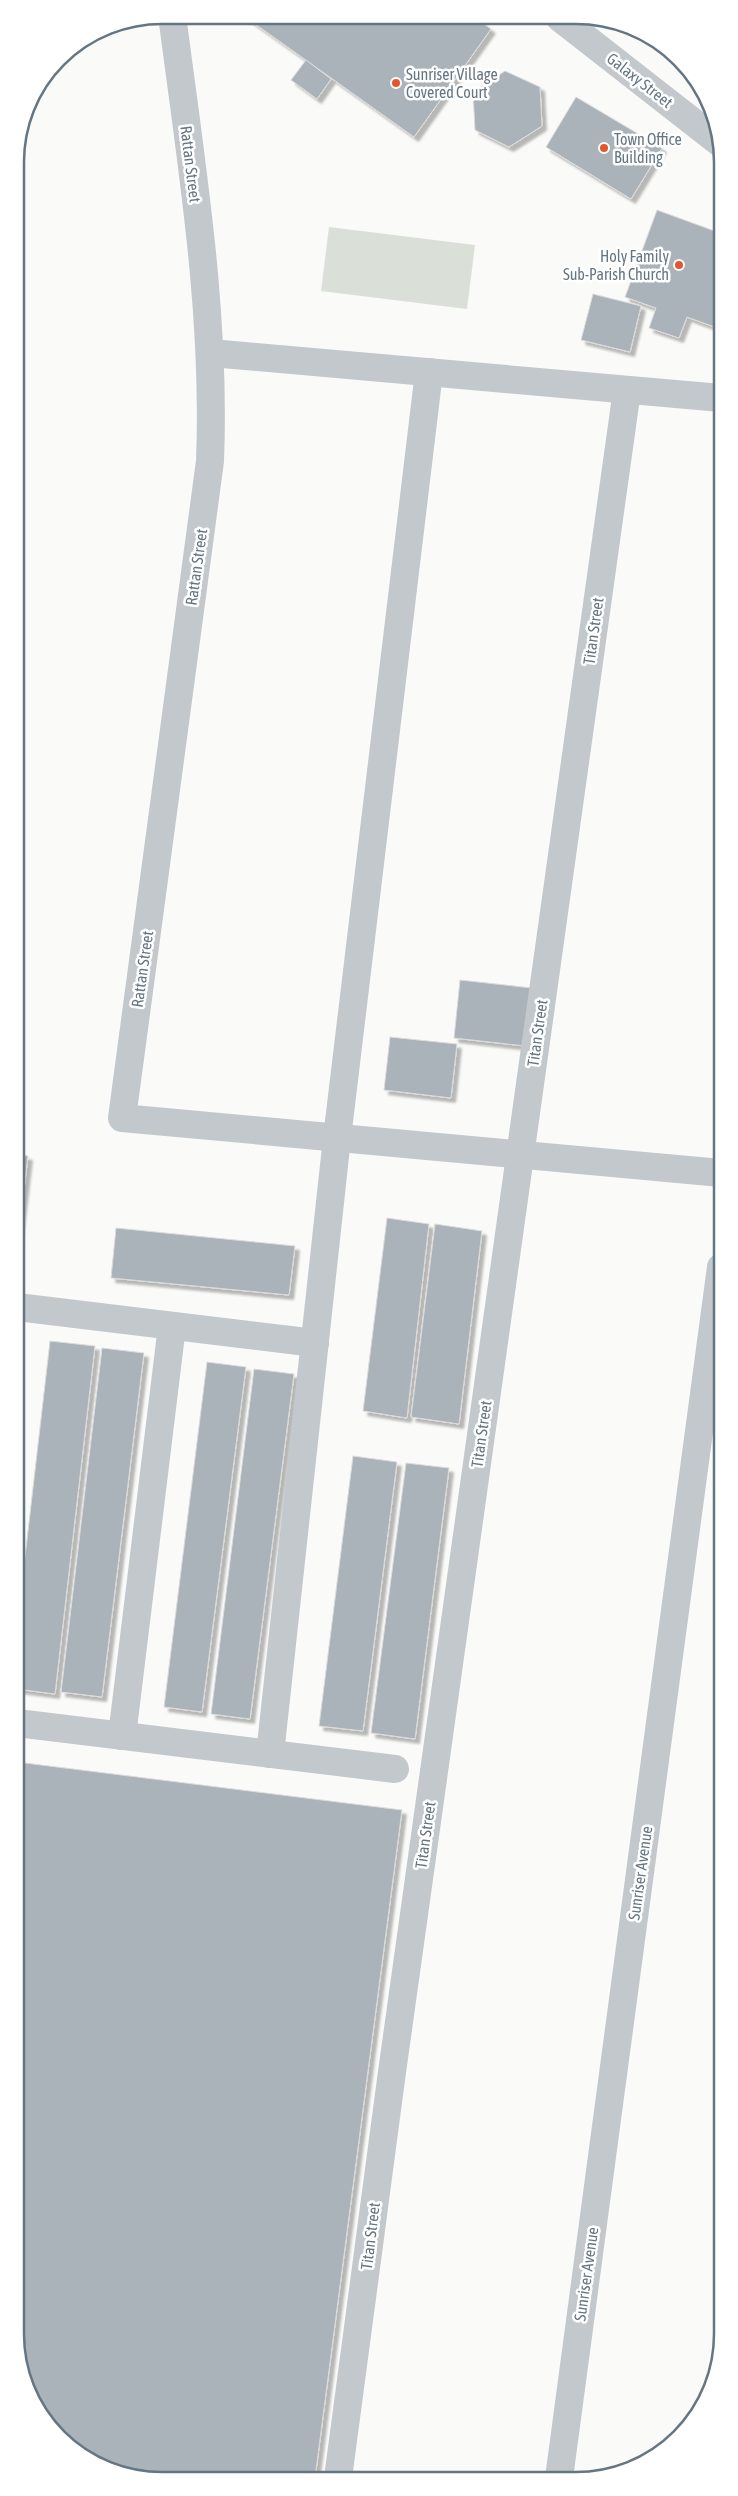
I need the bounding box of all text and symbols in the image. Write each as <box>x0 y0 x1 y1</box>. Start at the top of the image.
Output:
street label: Galaxy Street <box>603 49 677 112</box>
place label: Sunriser Village Covered Court <box>406 65 498 101</box>
marker: Sunriser Village Covered Court <box>390 77 402 89</box>
street label: Rattan Street <box>177 125 205 204</box>
place label: Town Office Building <box>614 130 682 167</box>
marker: Town Office Building <box>598 142 610 154</box>
place label: Holy Family Sub-Parish Church <box>563 247 669 283</box>
marker: Holy Family Sub-Parish Church <box>673 259 685 271</box>
street label: Rattan Street <box>182 527 210 606</box>
street label: Titan Street <box>579 596 607 666</box>
street label: Rattan Street <box>128 929 156 1008</box>
street label: Titan Street <box>523 998 551 1068</box>
street label: Titan Street <box>467 1399 495 1469</box>
street label: Titan Street <box>411 1800 439 1870</box>
street label: Sunriser Avenue <box>624 1825 656 1921</box>
street label: Titan Street <box>357 2201 383 2271</box>
street label: Sunriser Avenue <box>570 2226 602 2322</box>

